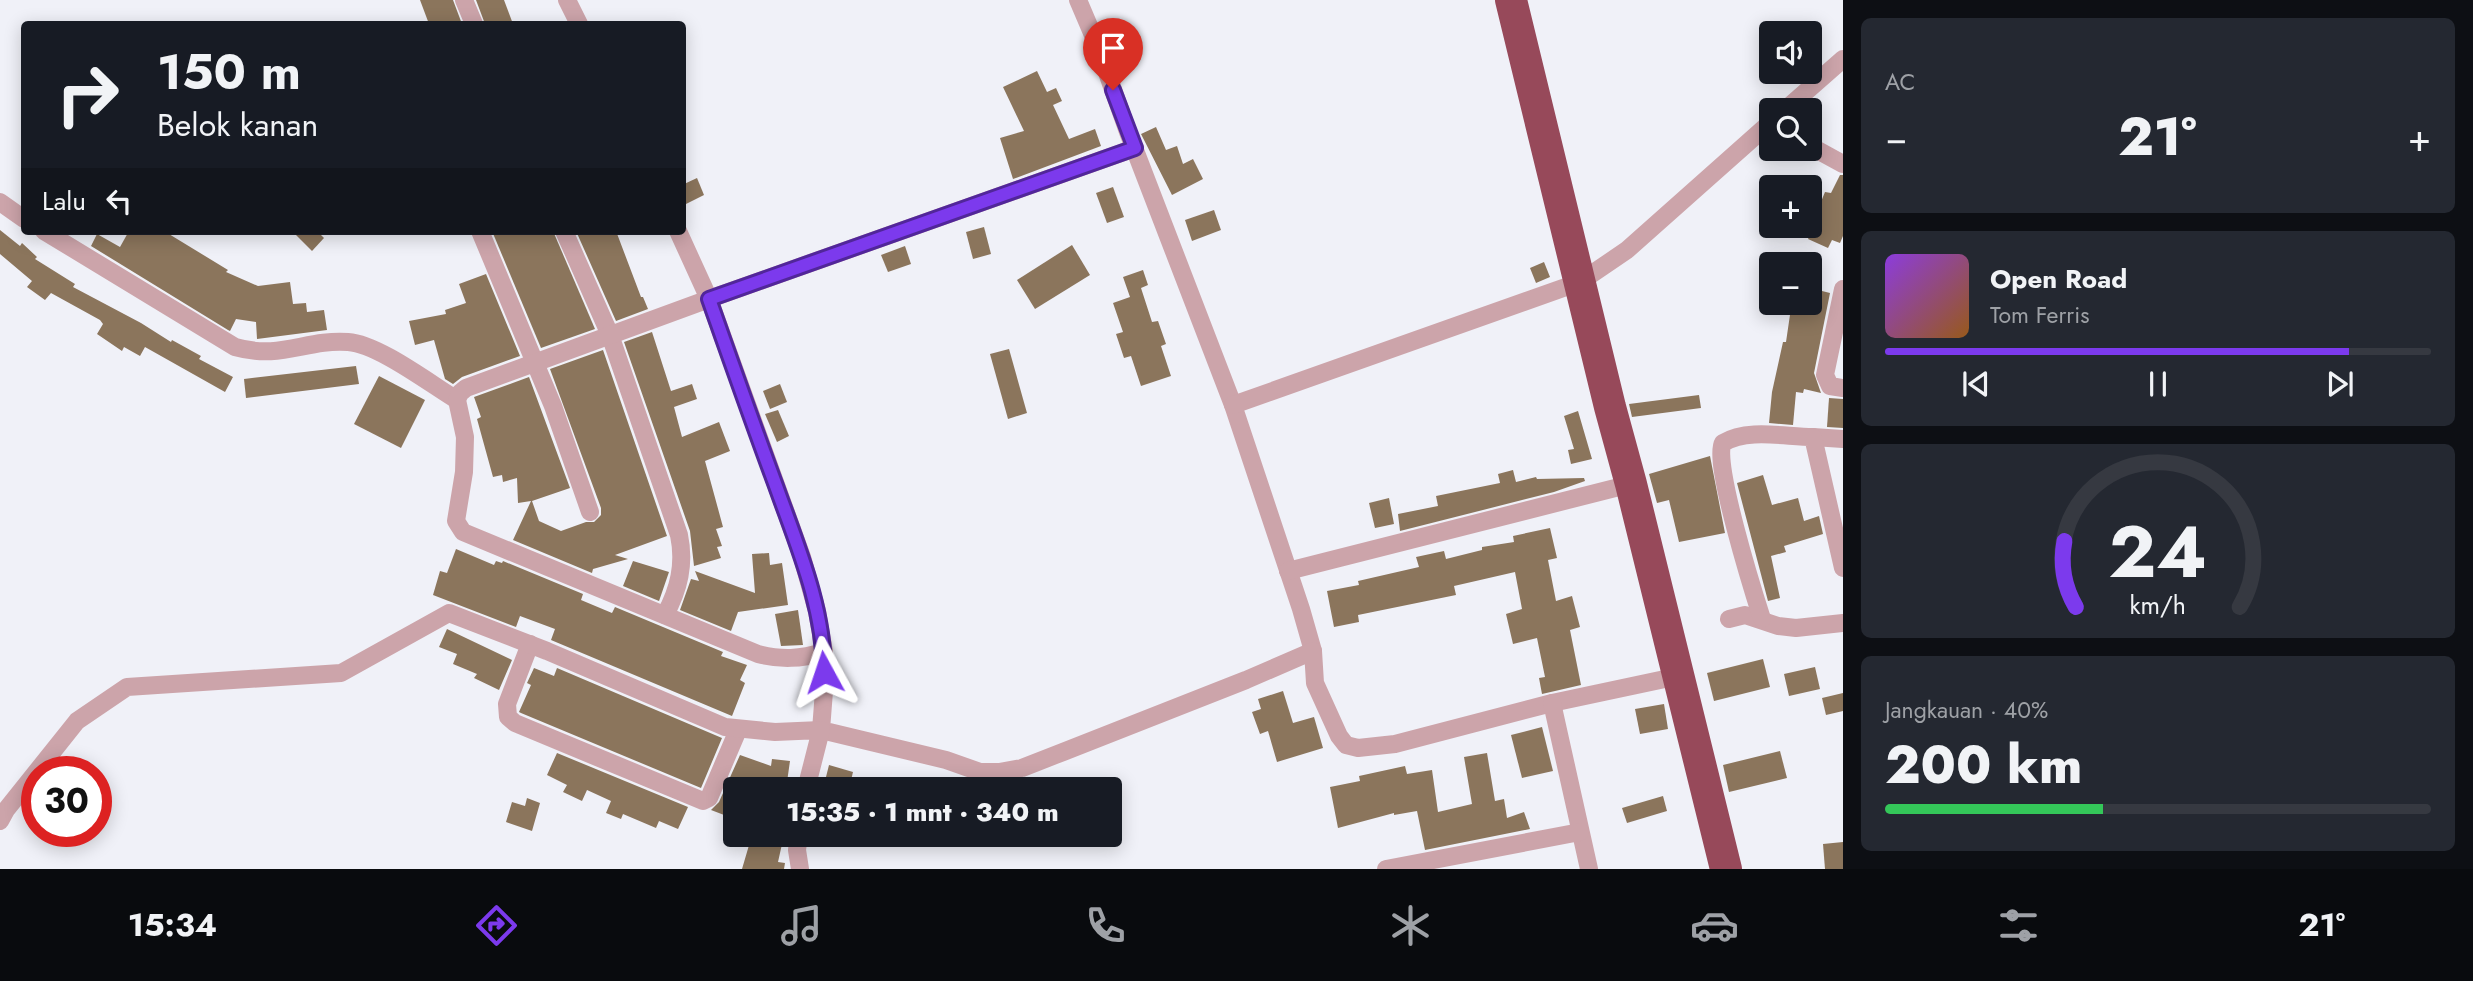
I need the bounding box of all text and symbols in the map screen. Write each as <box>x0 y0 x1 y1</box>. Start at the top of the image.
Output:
pin <box>1083 18 1143 90</box>
map controls <box>1759 21 1822 315</box>
button: sound <box>1759 21 1822 84</box>
icon: arrive <box>1094 29 1132 67</box>
text: 150 m <box>157 37 301 107</box>
icon: right <box>42 49 133 140</box>
text: AC <box>1885 65 1915 99</box>
button: search <box>1759 98 1822 161</box>
text: 21° <box>2118 99 2197 175</box>
text: Belok kanan <box>157 102 318 148</box>
text: − <box>1885 110 1907 165</box>
text: + <box>2408 110 2431 165</box>
button: + <box>1759 175 1822 238</box>
text: Lalu <box>42 182 86 220</box>
icon: left <box>100 182 138 220</box>
button: − <box>1759 252 1822 315</box>
text: Open Road <box>1990 260 2127 298</box>
text: Tom Ferris <box>1990 298 2089 332</box>
icon: previous <box>1957 365 1995 403</box>
icon: pause <box>2139 365 2177 403</box>
icon: next <box>2321 365 2359 403</box>
text: 24 <box>2109 499 2207 604</box>
text: km/h <box>2130 587 2186 623</box>
position arrow <box>787 635 861 709</box>
text: Jangkauan · 40% <box>1885 693 2048 727</box>
text: 200 km <box>1885 727 2082 803</box>
speed limit sign: 30 <box>21 756 112 847</box>
text: 15:35 · 1 mnt · 340 m <box>786 793 1059 831</box>
icon: directions <box>472 901 521 950</box>
icon: music <box>777 901 826 950</box>
icon: phone <box>1081 901 1130 950</box>
icon: climate <box>1386 901 1435 950</box>
icon: car <box>1690 901 1739 950</box>
icon: filters <box>1994 901 2043 950</box>
text: 15:34 <box>128 902 217 948</box>
text: 21° <box>2299 902 2345 948</box>

